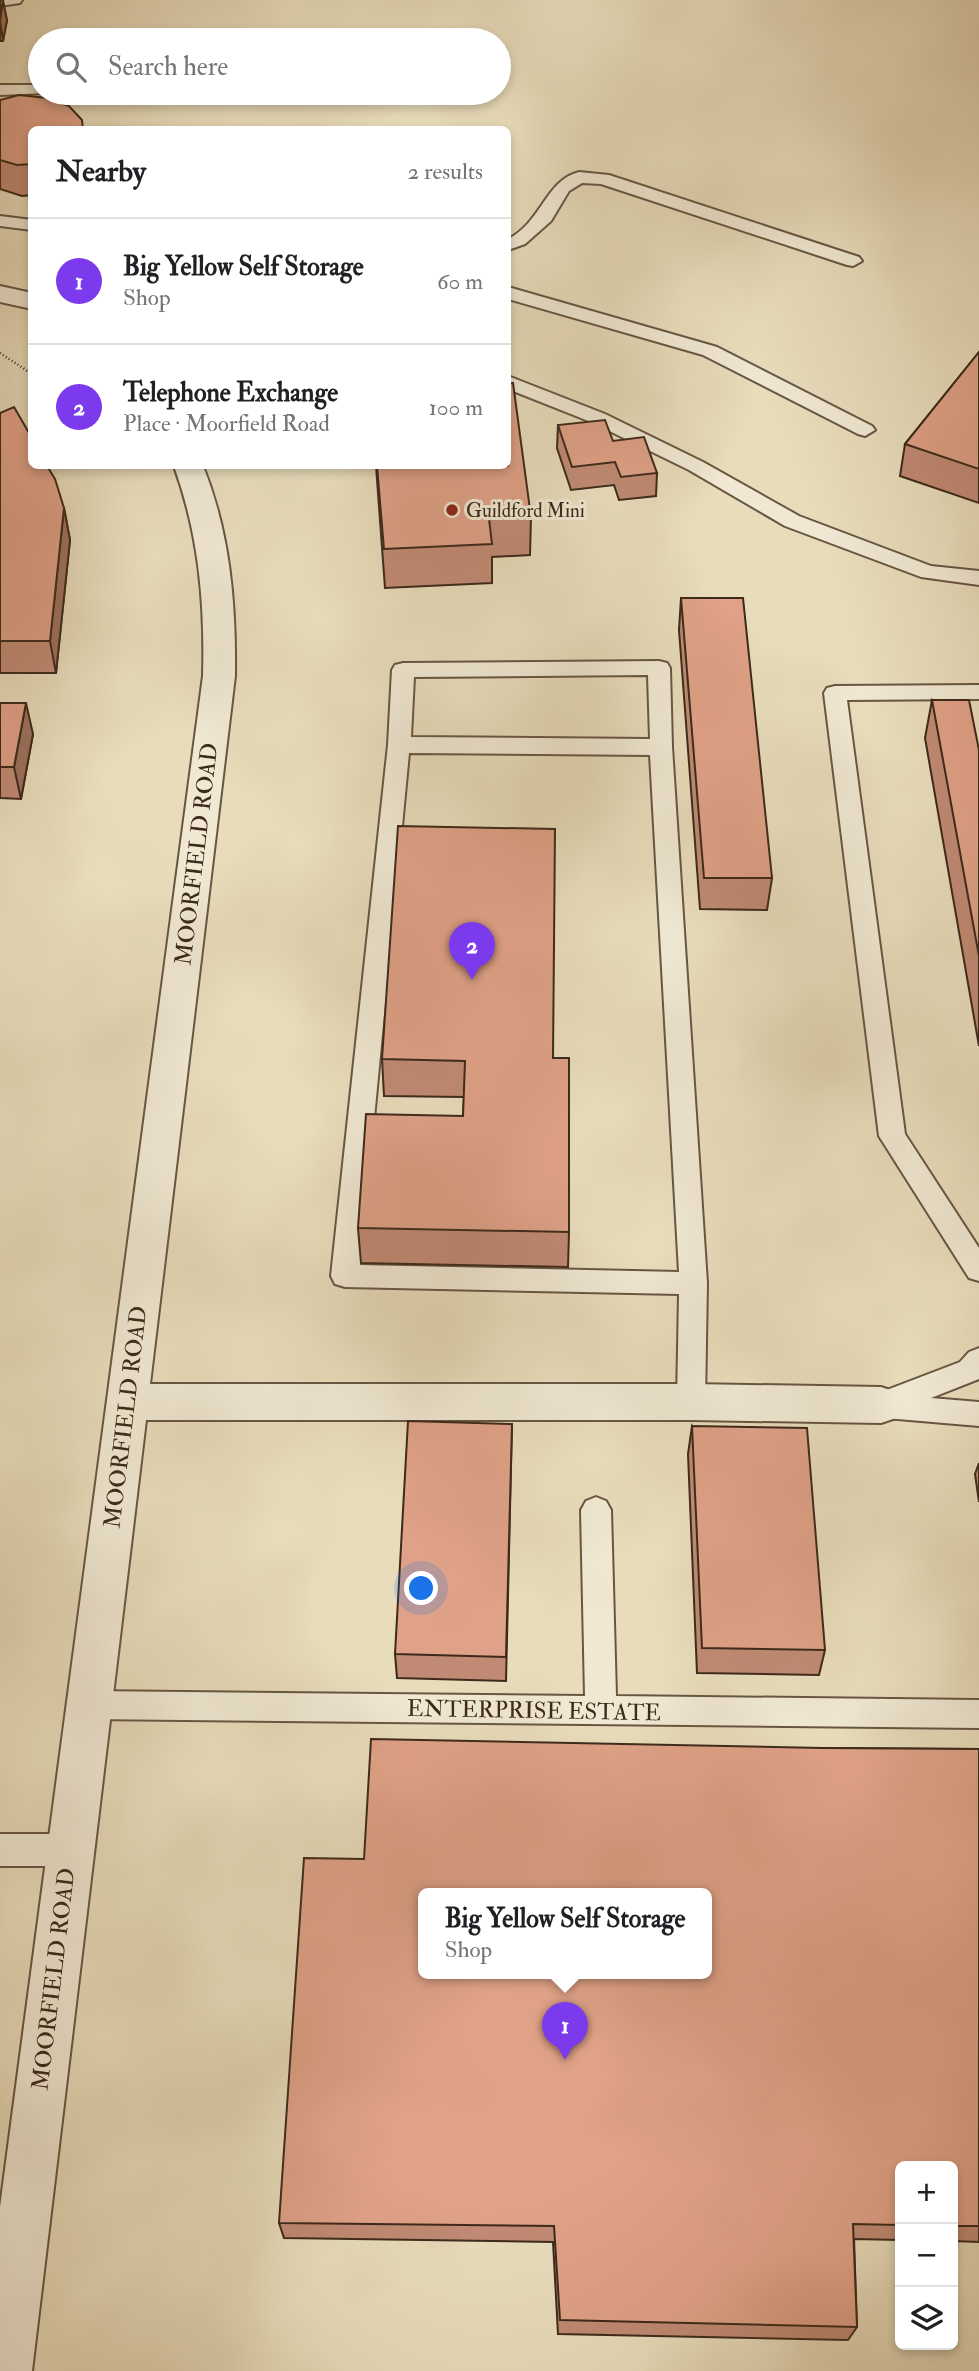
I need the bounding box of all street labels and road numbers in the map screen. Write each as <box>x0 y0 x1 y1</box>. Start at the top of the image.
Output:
street label: MOORFIELD ROAD <box>168 741 225 967</box>
street label: MOORFIELD ROAD <box>97 1304 154 1530</box>
street label: ENTERPRISE ESTATE <box>407 1694 661 1727</box>
street label: MOORFIELD ROAD <box>25 1866 82 2092</box>

